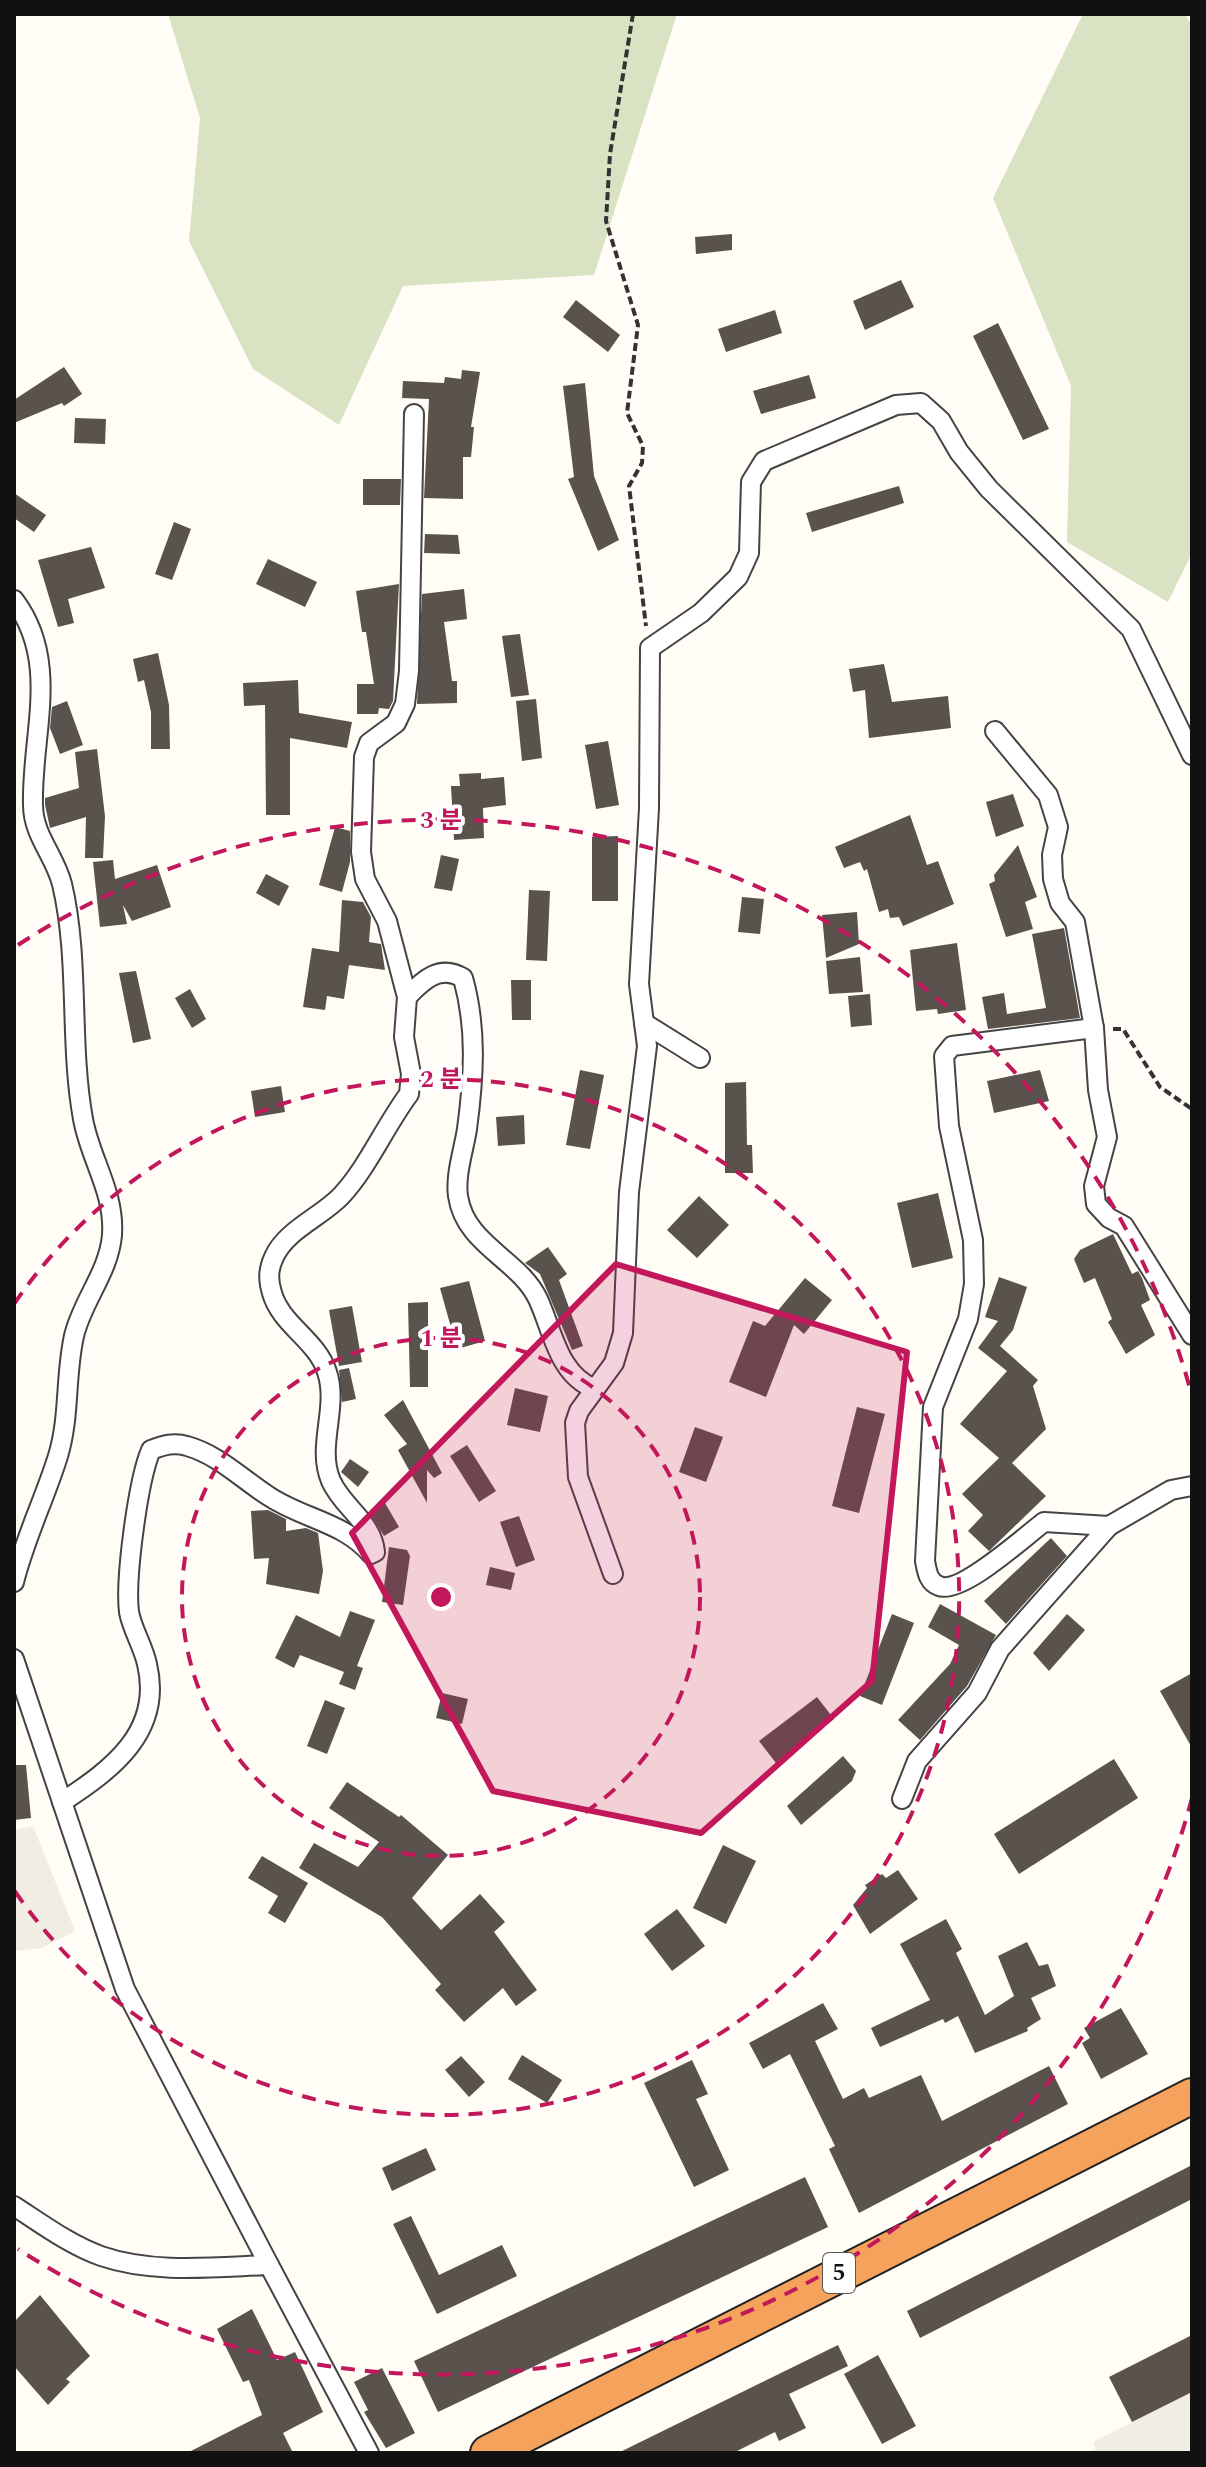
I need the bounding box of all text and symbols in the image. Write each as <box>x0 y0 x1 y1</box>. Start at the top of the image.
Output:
text: 3 분 <box>420 803 462 839</box>
text: 2 분 <box>420 1062 462 1098</box>
text: 1 분 <box>420 1321 462 1357</box>
centre of rings <box>427 1583 455 1611</box>
road number: 5 <box>823 2253 855 2293</box>

